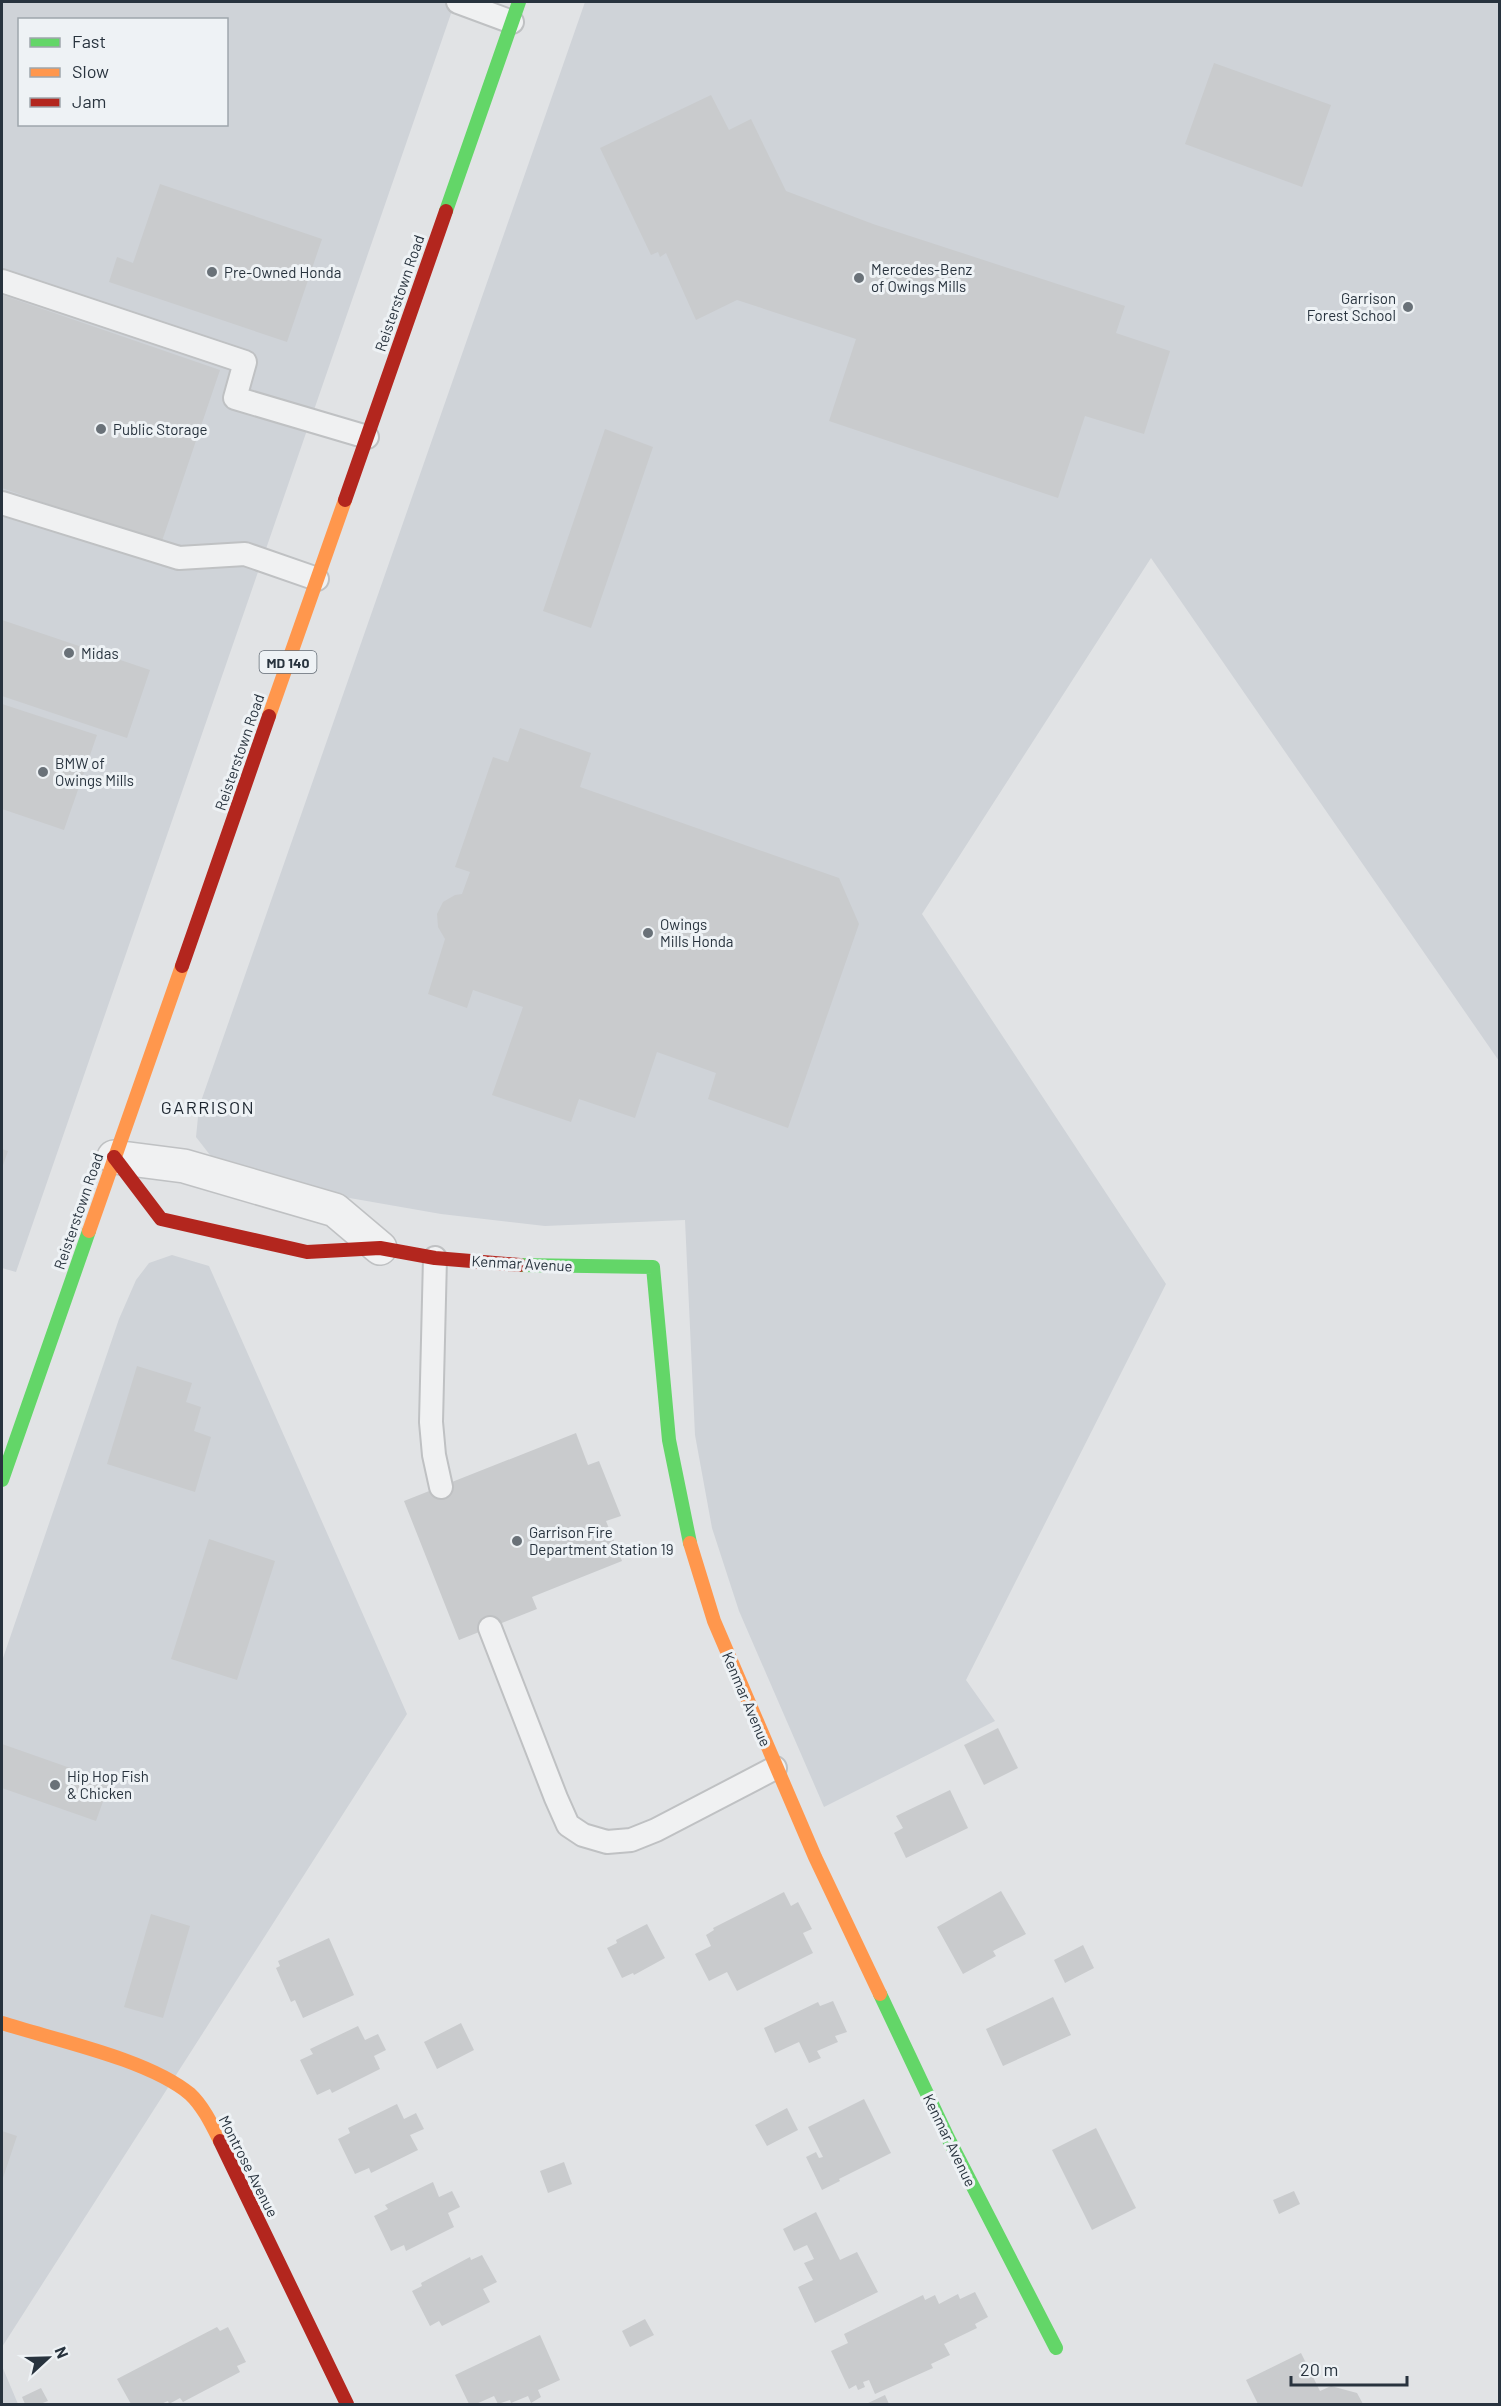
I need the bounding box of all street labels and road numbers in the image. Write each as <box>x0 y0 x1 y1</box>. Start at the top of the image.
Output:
street label: Reisterstown Road <box>371 232 427 354</box>
road number: MD 140 <box>260 651 316 673</box>
street label: Reisterstown Road <box>211 691 267 813</box>
street label: Reisterstown Road <box>50 1150 106 1272</box>
street label: Kenmar Avenue <box>471 1251 573 1275</box>
street label: Kenmar Avenue <box>719 1649 775 1749</box>
street label: Kenmar Avenue <box>920 2091 980 2189</box>
street label: Montrose Avenue <box>216 2112 282 2220</box>

